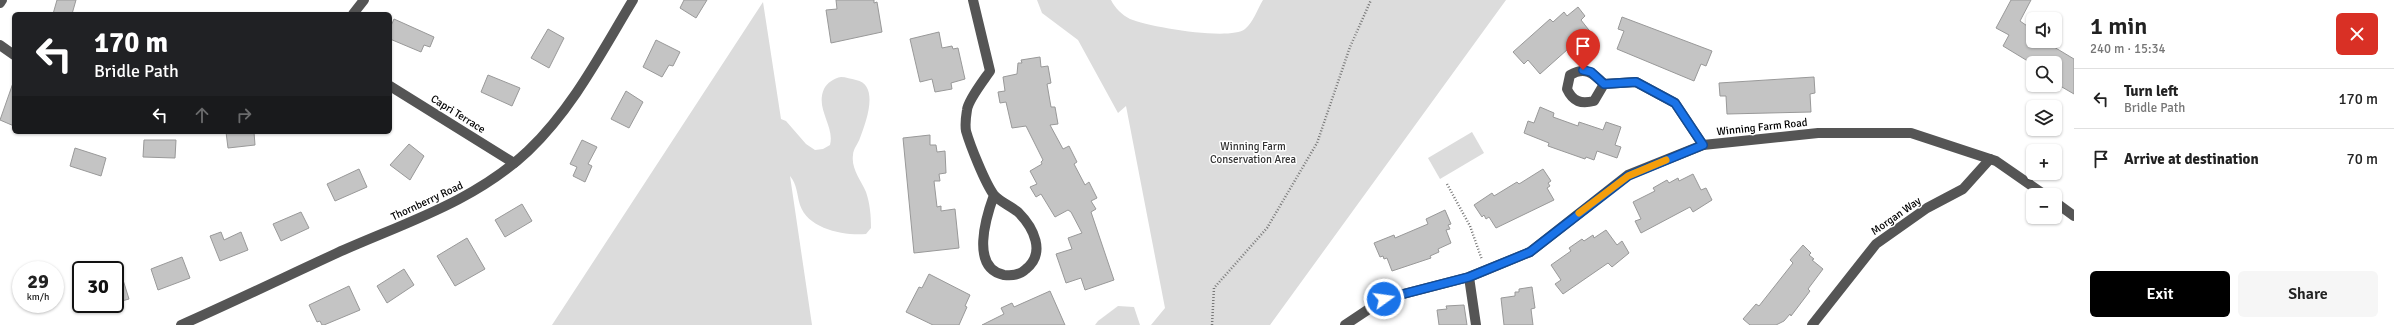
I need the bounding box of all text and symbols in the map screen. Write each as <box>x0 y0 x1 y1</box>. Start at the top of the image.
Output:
text: 1 min <box>2090 11 2147 41</box>
map controls <box>2026 12 2062 224</box>
button: sound <box>2026 12 2062 48</box>
button: close <box>2336 13 2378 55</box>
text: 170 m <box>94 26 168 60</box>
icon: left <box>28 28 80 80</box>
pin <box>1566 29 1600 70</box>
icon: arrive <box>1572 35 1594 57</box>
text: 240 m · 15:34 <box>2090 41 2166 57</box>
button: search <box>2026 56 2062 92</box>
text: Bridle Path <box>94 60 179 82</box>
text: Turn left <box>2124 82 2178 100</box>
icon: left <box>2090 88 2112 110</box>
text: 170 m <box>2338 90 2378 108</box>
street label: Capri Terrace <box>428 92 488 136</box>
button: layers <box>2026 100 2062 136</box>
text: Bridle Path <box>2124 100 2185 116</box>
icon: left <box>149 104 171 126</box>
icon: ahead <box>191 104 213 126</box>
icon: right <box>233 104 255 126</box>
street label: Winning Farm Road <box>1716 116 1808 138</box>
park label: Winning Farm Conservation Area <box>1210 140 1296 166</box>
button: + <box>2026 144 2062 180</box>
icon: arrive <box>2090 148 2112 170</box>
text: Arrive at destination <box>2124 150 2259 168</box>
text: 70 m <box>2347 150 2378 168</box>
street label: Thornberry Road <box>389 179 465 223</box>
button: − <box>2026 188 2062 224</box>
street label: Morgan Way <box>1869 194 1924 238</box>
speed limit sign: 30 <box>72 261 124 313</box>
text: 29 <box>27 269 49 294</box>
button: Exit <box>2090 271 2230 317</box>
button: Share <box>2238 271 2378 317</box>
position arrow <box>1363 278 1405 320</box>
text: km/h <box>27 291 49 303</box>

